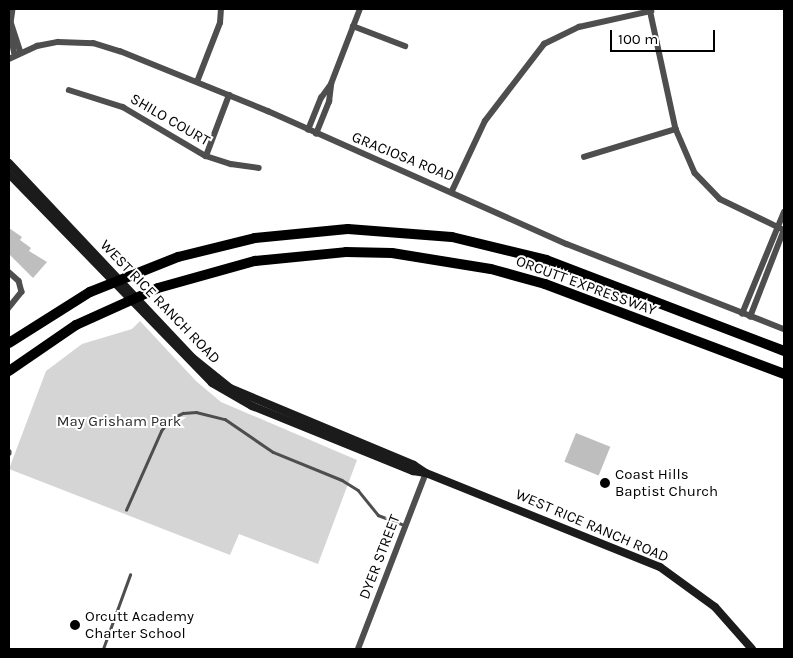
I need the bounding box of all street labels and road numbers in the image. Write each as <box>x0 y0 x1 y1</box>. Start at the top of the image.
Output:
street label: SHILO COURT <box>127 90 213 150</box>
street label: GRACIOSA ROAD <box>349 128 457 186</box>
street label: WEST RICE RANCH ROAD <box>96 236 224 368</box>
street label: ORCUTT EXPRESSWAY <box>513 252 659 320</box>
street label: WEST RICE RANCH ROAD <box>513 486 671 566</box>
street label: DYER STREET <box>356 512 404 602</box>

